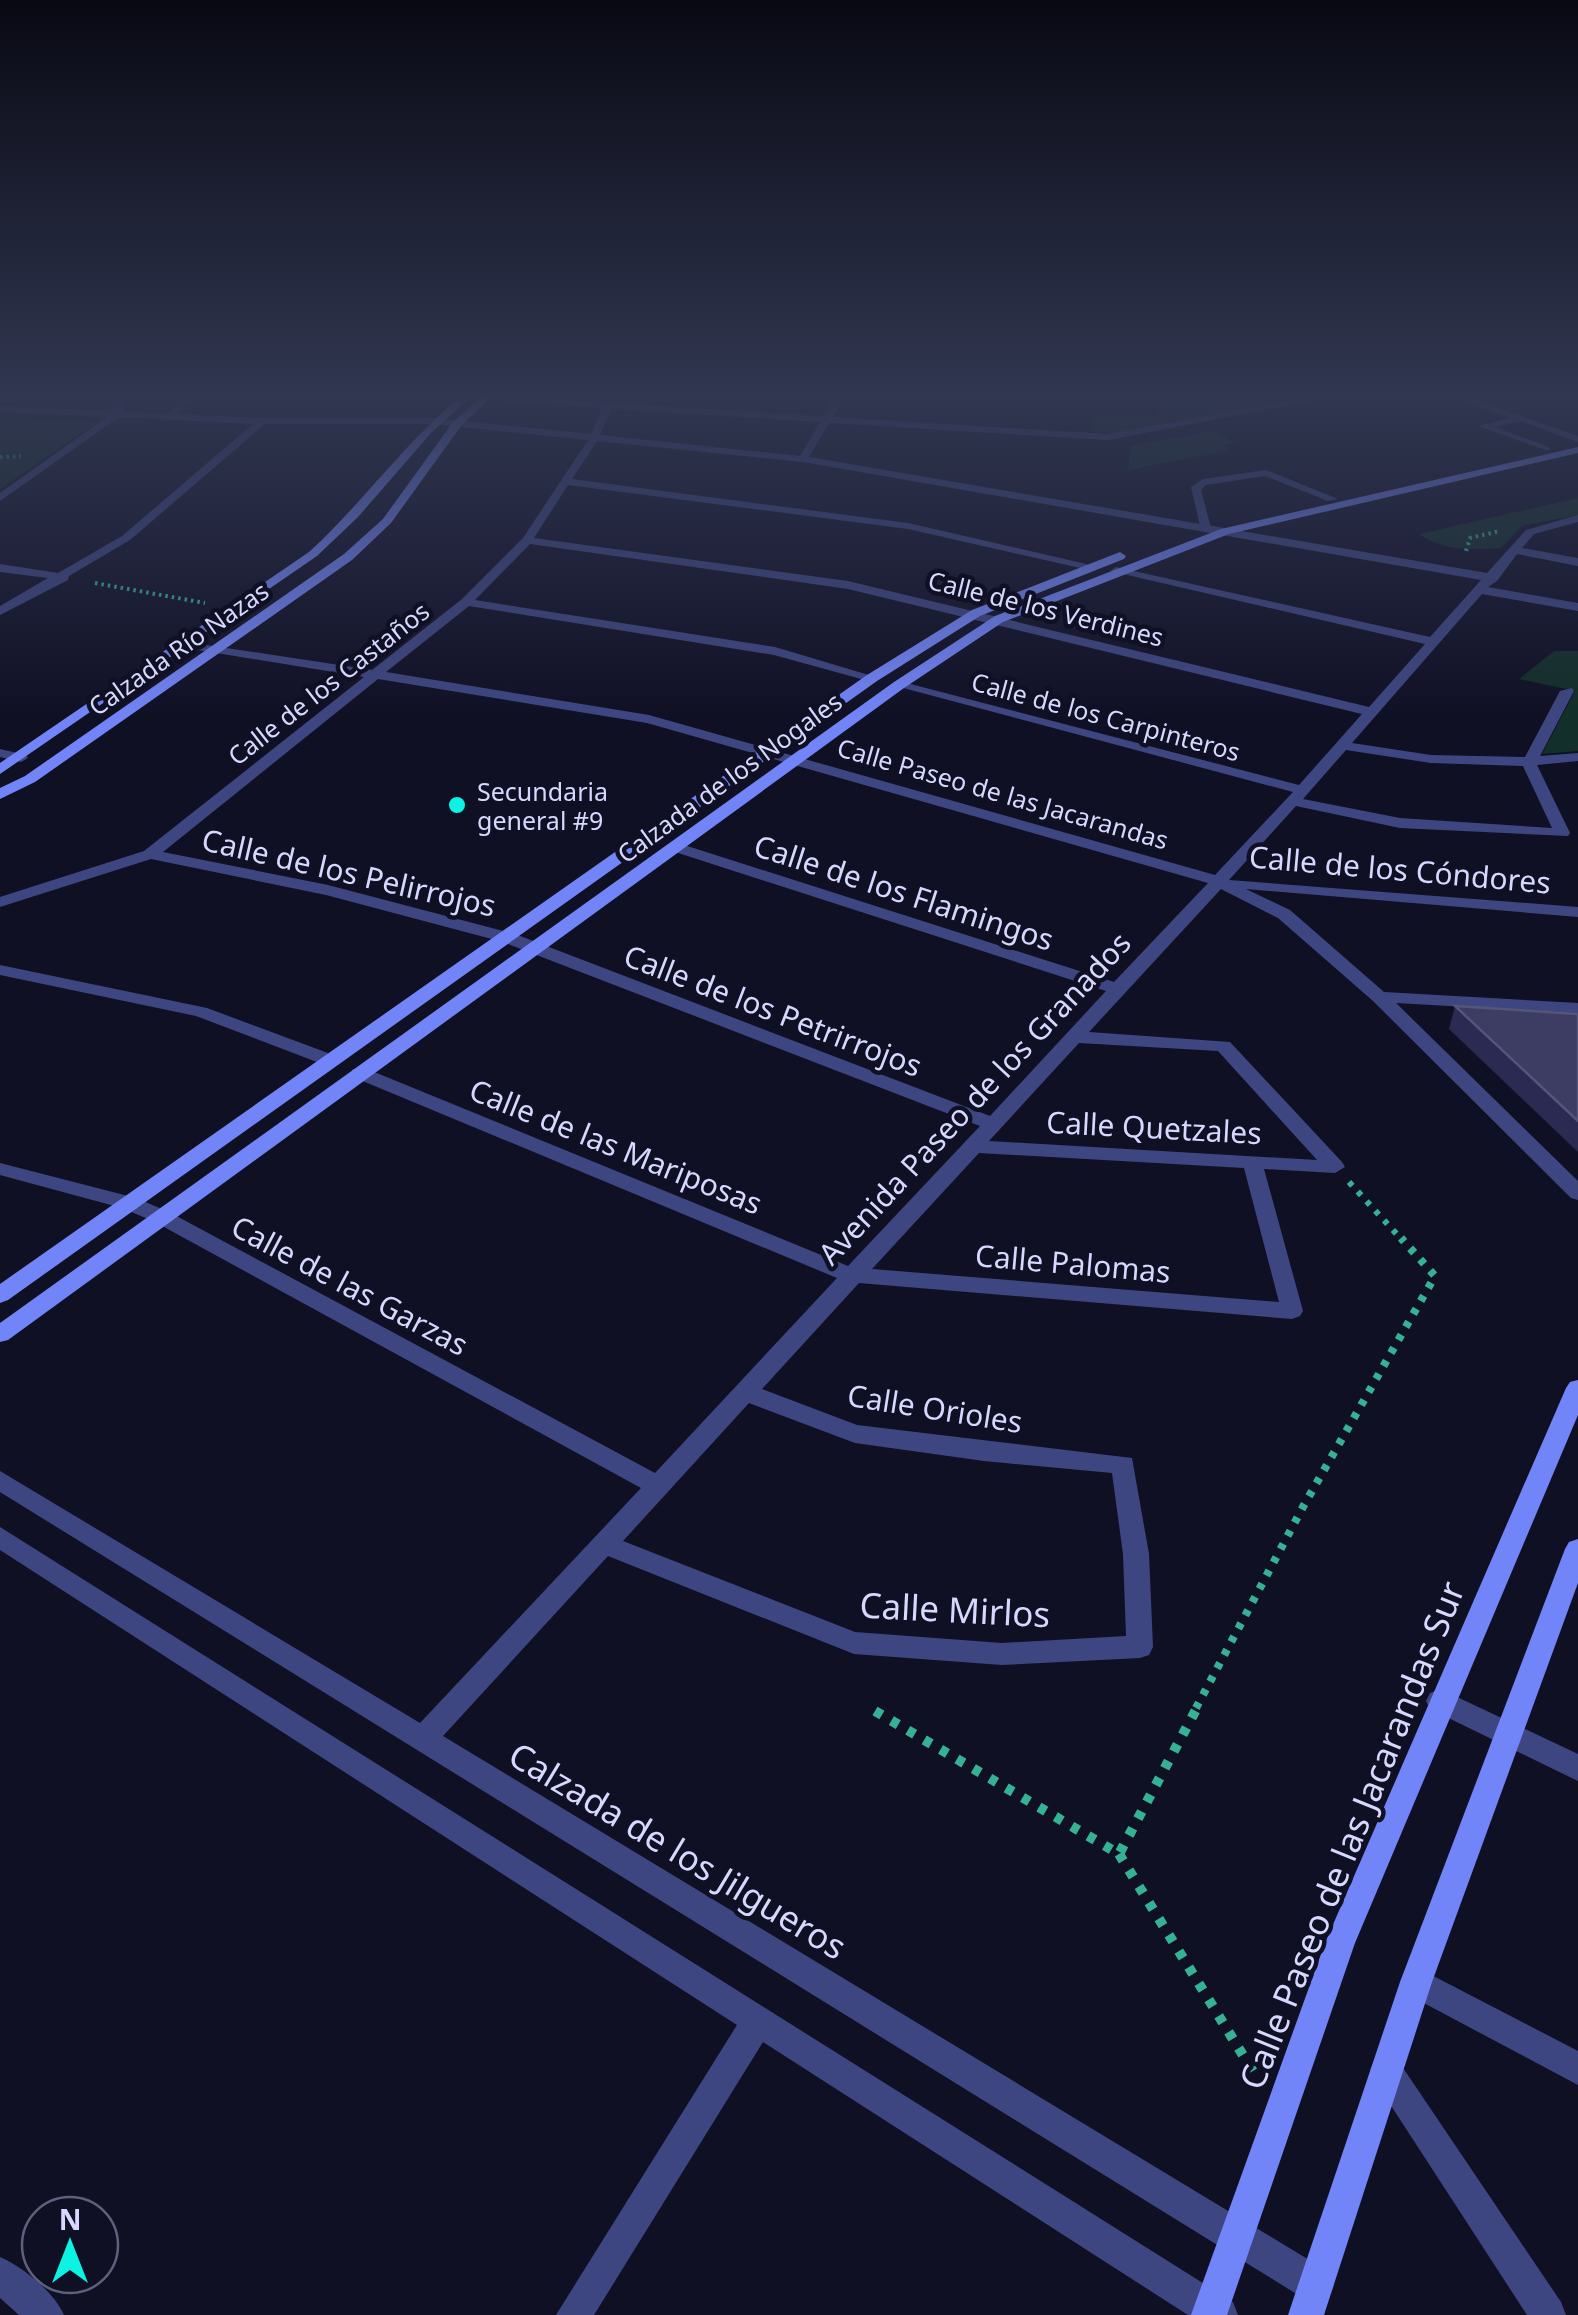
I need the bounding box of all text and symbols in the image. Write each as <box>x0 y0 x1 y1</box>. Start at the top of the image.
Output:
street label: Calle de los Verdines <box>925 562 1167 654</box>
street label: Calzada Río Nazas <box>81 573 275 723</box>
street label: Calle de los Castaños <box>220 594 436 772</box>
street label: Calle de los Carpinteros <box>968 664 1244 768</box>
street label: Calzada de los Nogales <box>610 684 848 870</box>
street label: Calle Paseo de las Jacarandas <box>834 729 1172 857</box>
place label: Secundaria general #9 <box>477 774 608 837</box>
marker: Secundaria general #9 <box>446 794 468 816</box>
street label: Calle de los Pelirrojos <box>198 818 500 926</box>
street label: Calle de los Flamingos <box>749 824 1059 960</box>
street label: Calle de los Cóndores <box>1248 835 1552 903</box>
street label: Avenida Paseo de los Granados <box>809 923 1139 1273</box>
street label: Calle de los Petrirrojos <box>618 934 928 1086</box>
street label: Calle de las Mariposas <box>464 1069 768 1223</box>
street label: Calle Quetzales <box>1045 1101 1263 1153</box>
street label: Calle de las Garzas <box>225 1205 475 1365</box>
street label: Calle Palomas <box>974 1234 1172 1292</box>
street label: Calle Orioles <box>845 1374 1025 1442</box>
street label: Calle Paseo de las Jacarandas Sur <box>1227 1574 1475 2096</box>
street label: Calle Mirlos <box>858 1581 1052 1637</box>
street label: Calzada de los Jilgueros <box>501 1731 855 1969</box>
north arrow <box>20 2195 120 2295</box>
text: N <box>59 2200 81 2238</box>

